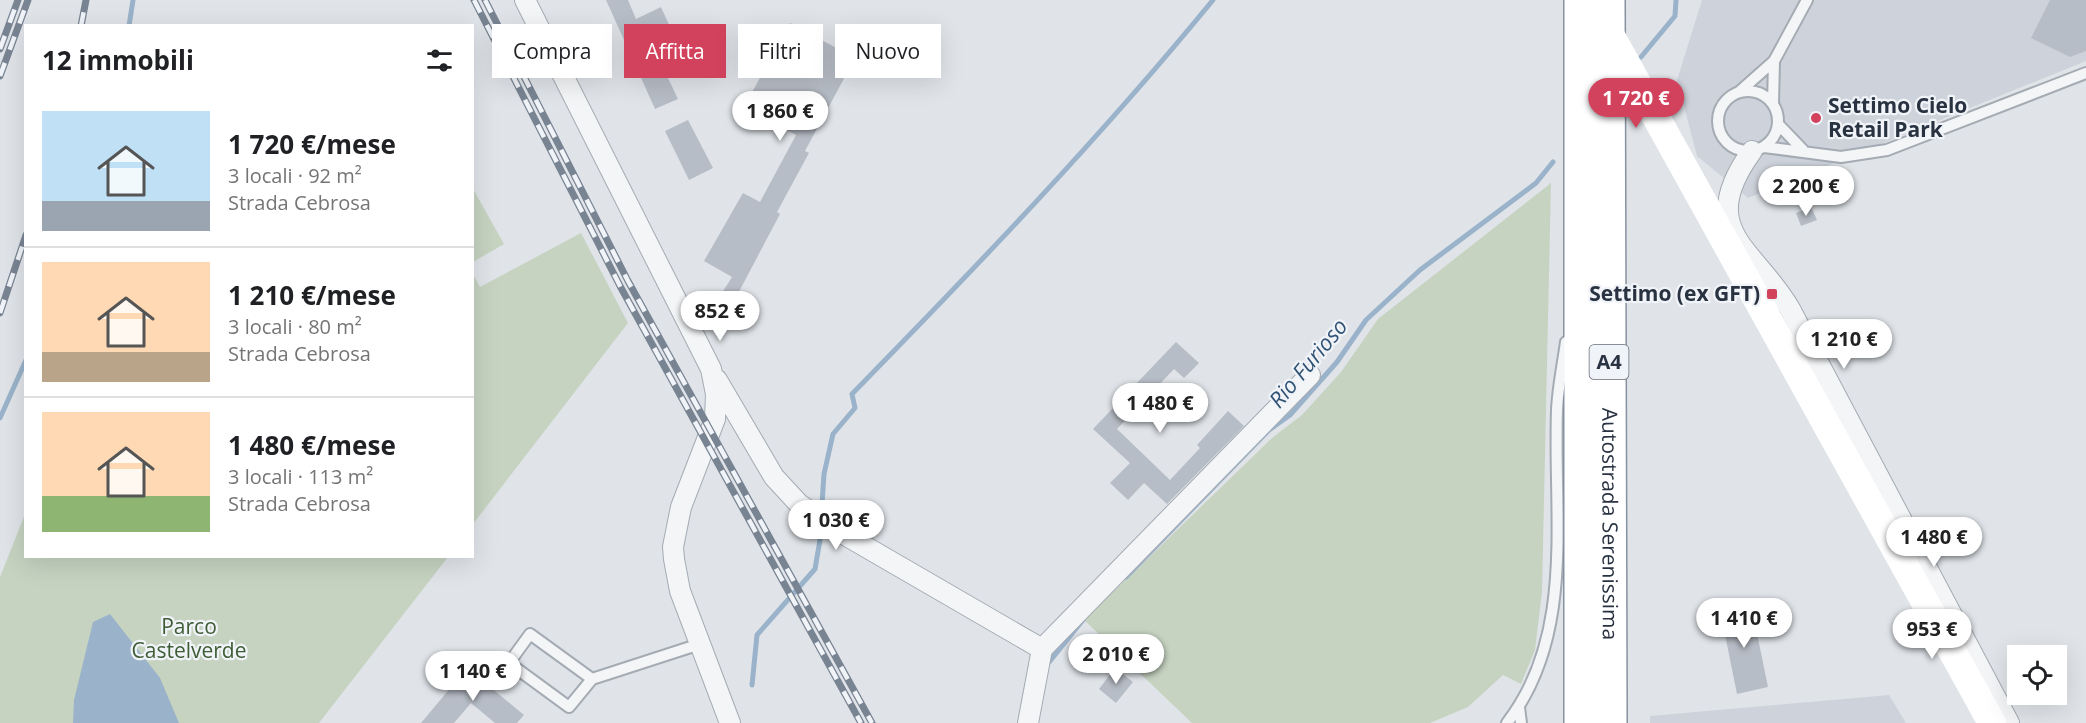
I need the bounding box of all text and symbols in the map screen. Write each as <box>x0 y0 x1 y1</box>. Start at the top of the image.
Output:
chip: Compra <box>492 24 612 78</box>
chip: Affitta <box>624 24 726 78</box>
chip: Filtri <box>738 24 823 78</box>
chip: Nuovo <box>835 24 941 78</box>
text: 12 immobili <box>42 42 194 78</box>
icon: filters <box>423 44 456 77</box>
pin: 1 720 € <box>1581 78 1691 129</box>
text: 1 720 € <box>1602 84 1670 111</box>
pin: 1 860 € <box>725 91 835 142</box>
place label: Settimo Cielo Retail Park <box>1828 91 1967 143</box>
text: 1 860 € <box>746 97 814 124</box>
marker: Settimo Cielo Retail Park <box>1809 111 1823 125</box>
text: 1 720 €/mese <box>228 126 396 162</box>
icon: home <box>90 135 162 207</box>
text: 3 locali · 92 m² <box>228 162 362 189</box>
pin: 2 200 € <box>1751 166 1861 217</box>
text: 2 200 € <box>1772 172 1840 199</box>
text: Strada Cebrosa <box>228 189 371 216</box>
text: 1 210 €/mese <box>228 277 396 313</box>
place label: Settimo (ex GFT) <box>1589 279 1760 307</box>
icon: home <box>90 286 162 358</box>
marker: Settimo (ex GFT) <box>1765 287 1779 301</box>
pin: 852 € <box>678 291 762 342</box>
text: 852 € <box>695 297 745 324</box>
water label: Rio Furioso <box>1261 311 1353 413</box>
text: 3 locali · 80 m² <box>228 313 362 340</box>
pin: 1 210 € <box>1789 319 1899 370</box>
text: 1 210 € <box>1810 325 1878 352</box>
text: Strada Cebrosa <box>228 340 371 367</box>
road number: A4 <box>1590 345 1628 379</box>
pin: 1 480 € <box>1105 383 1215 434</box>
text: 1 480 € <box>1126 389 1194 416</box>
street label: Autostrada Serenissima <box>1596 408 1625 640</box>
text: 1 480 €/mese <box>228 427 396 463</box>
icon: home <box>90 436 162 508</box>
text: 3 locali · 113 m² <box>228 463 373 490</box>
text: Strada Cebrosa <box>228 490 371 517</box>
pin: 1 030 € <box>781 500 891 551</box>
text: 1 030 € <box>802 506 870 533</box>
pin: 1 480 € <box>1879 517 1989 568</box>
text: 1 480 € <box>1900 523 1968 550</box>
pin: 1 410 € <box>1689 598 1799 649</box>
text: 1 410 € <box>1710 604 1778 631</box>
pin: 953 € <box>1890 609 1974 660</box>
park label: Parco Castelverde <box>132 612 247 664</box>
text: 953 € <box>1907 615 1957 642</box>
pin: 2 010 € <box>1061 634 1171 685</box>
text: 2 010 € <box>1082 640 1150 667</box>
map controls <box>2007 645 2067 705</box>
button: locate <box>2007 645 2067 705</box>
pin: 1 140 € <box>418 651 528 702</box>
text: 1 140 € <box>439 657 507 684</box>

